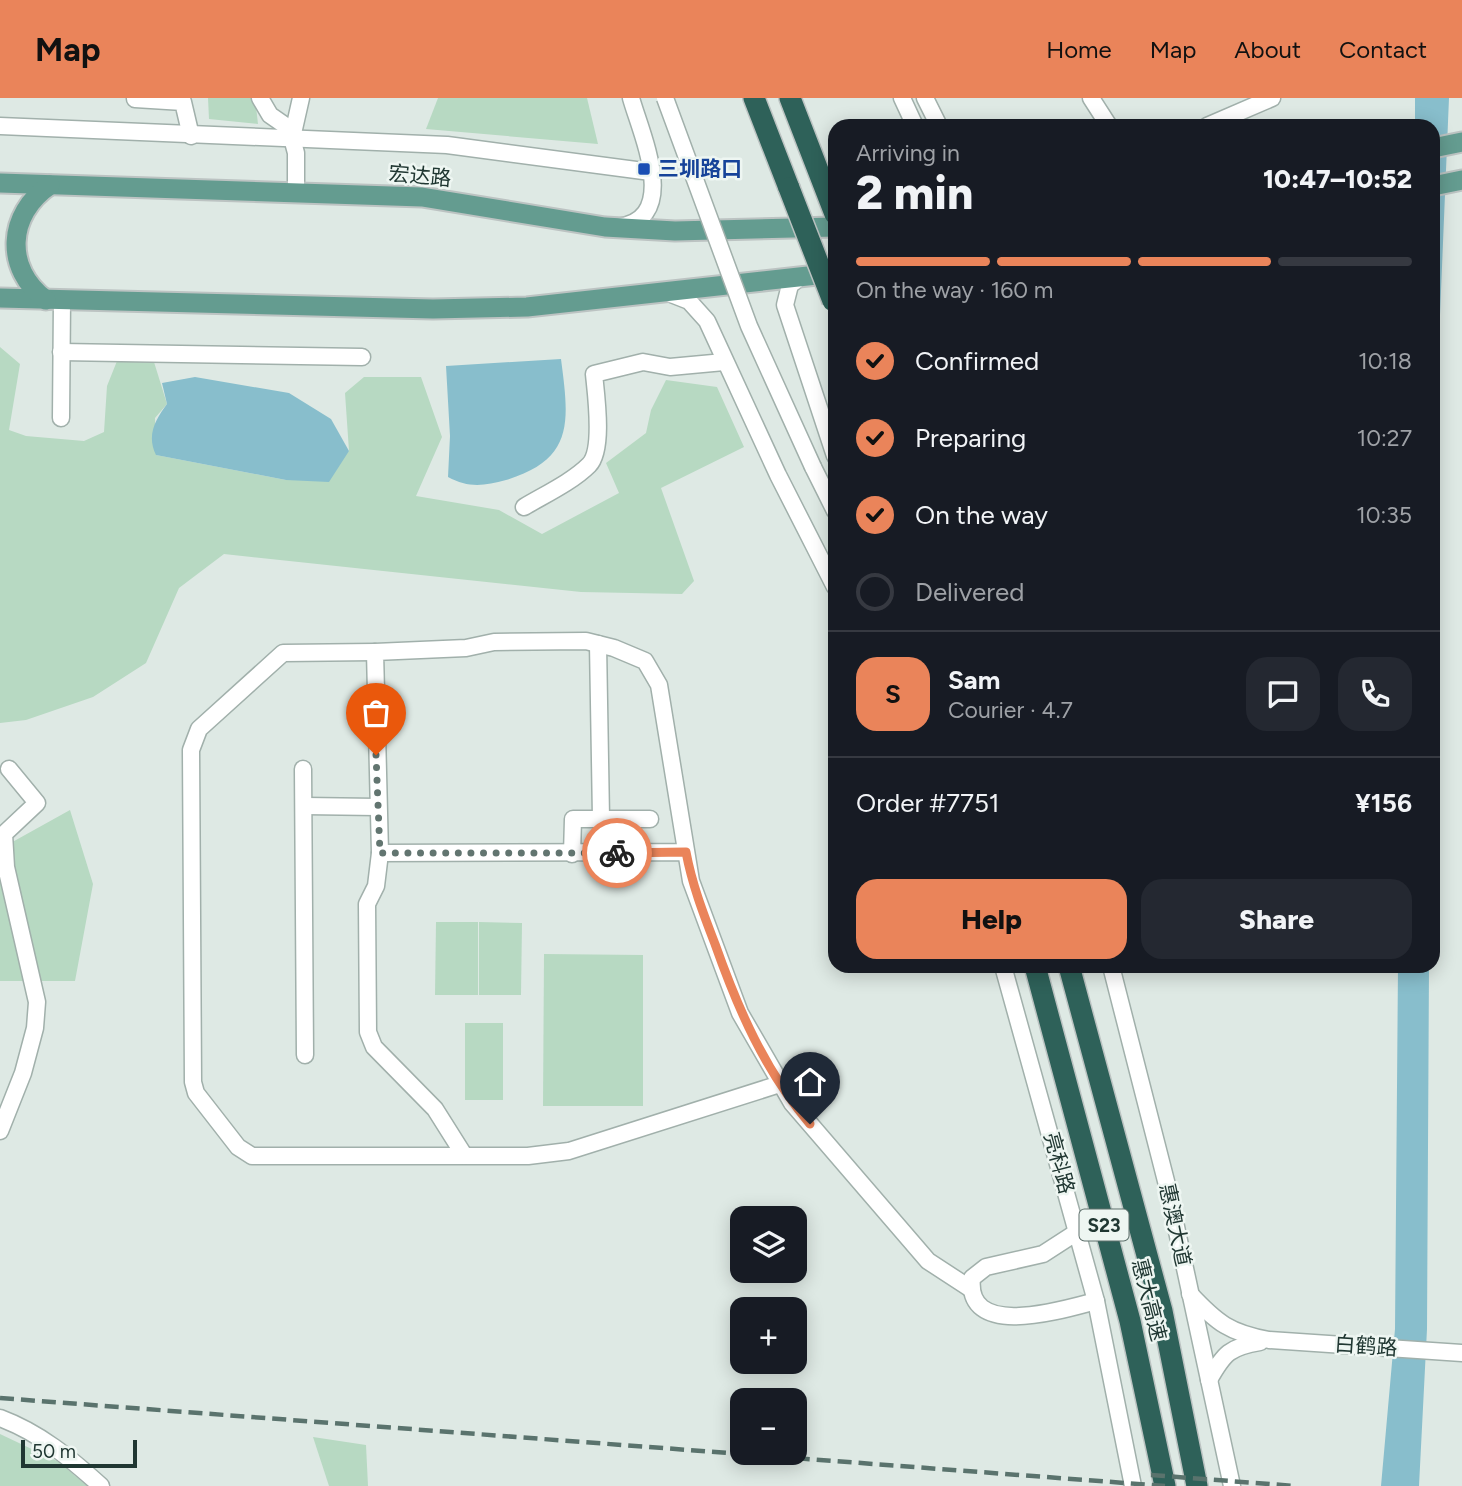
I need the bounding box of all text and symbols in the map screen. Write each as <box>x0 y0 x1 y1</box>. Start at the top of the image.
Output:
text: Map <box>35 30 101 69</box>
text: Home <box>1046 35 1112 64</box>
text: Map <box>1150 35 1196 64</box>
text: About <box>1234 35 1301 64</box>
text: Contact <box>1339 35 1427 64</box>
text: Arriving in <box>856 139 960 167</box>
place label: 三圳路口 <box>658 156 742 181</box>
street label: 宏达路 <box>388 160 453 191</box>
marker: 三圳路口 <box>636 161 652 177</box>
text: 10:47–10:52 <box>1263 163 1412 195</box>
text: 2 min <box>856 165 973 221</box>
text: On the way · 160 m <box>856 276 1053 304</box>
icon: check <box>856 342 894 380</box>
text: Confirmed <box>915 345 1039 377</box>
text: 10:18 <box>1358 347 1412 375</box>
icon: check <box>856 419 894 457</box>
text: Preparing <box>915 422 1026 454</box>
text: 10:27 <box>1357 424 1412 452</box>
icon: check <box>856 496 894 534</box>
text: On the way <box>915 499 1048 531</box>
text: 10:35 <box>1356 501 1412 529</box>
text: Delivered <box>915 576 1024 608</box>
button: chat <box>1246 657 1320 731</box>
button: phone <box>1338 657 1412 731</box>
text: Sam <box>948 664 1000 696</box>
text: S <box>885 678 901 710</box>
pin <box>346 683 406 755</box>
icon: bag <box>357 694 395 732</box>
text: Courier · 4.7 <box>948 696 1073 724</box>
text: Order #7751 <box>856 787 1000 819</box>
text: ¥156 <box>1355 787 1412 819</box>
courier <box>582 818 652 888</box>
icon: bike <box>598 834 636 872</box>
button: Help <box>856 879 1127 959</box>
button: Share <box>1141 879 1412 959</box>
pin <box>780 1052 840 1124</box>
icon: home <box>791 1063 829 1101</box>
street label: 亮科路 <box>1039 1129 1080 1197</box>
street label: 惠澳大道 <box>1155 1181 1196 1269</box>
map controls <box>730 1206 807 1465</box>
button: layers <box>730 1206 807 1283</box>
road number: S23 <box>1080 1210 1128 1240</box>
street label: 惠大高速 <box>1127 1256 1172 1344</box>
button: + <box>730 1297 807 1374</box>
street label: 白鹤路 <box>1334 1331 1398 1360</box>
button: − <box>730 1388 807 1465</box>
scale bar <box>21 1437 136 1469</box>
text: 50 m <box>32 1440 76 1463</box>

